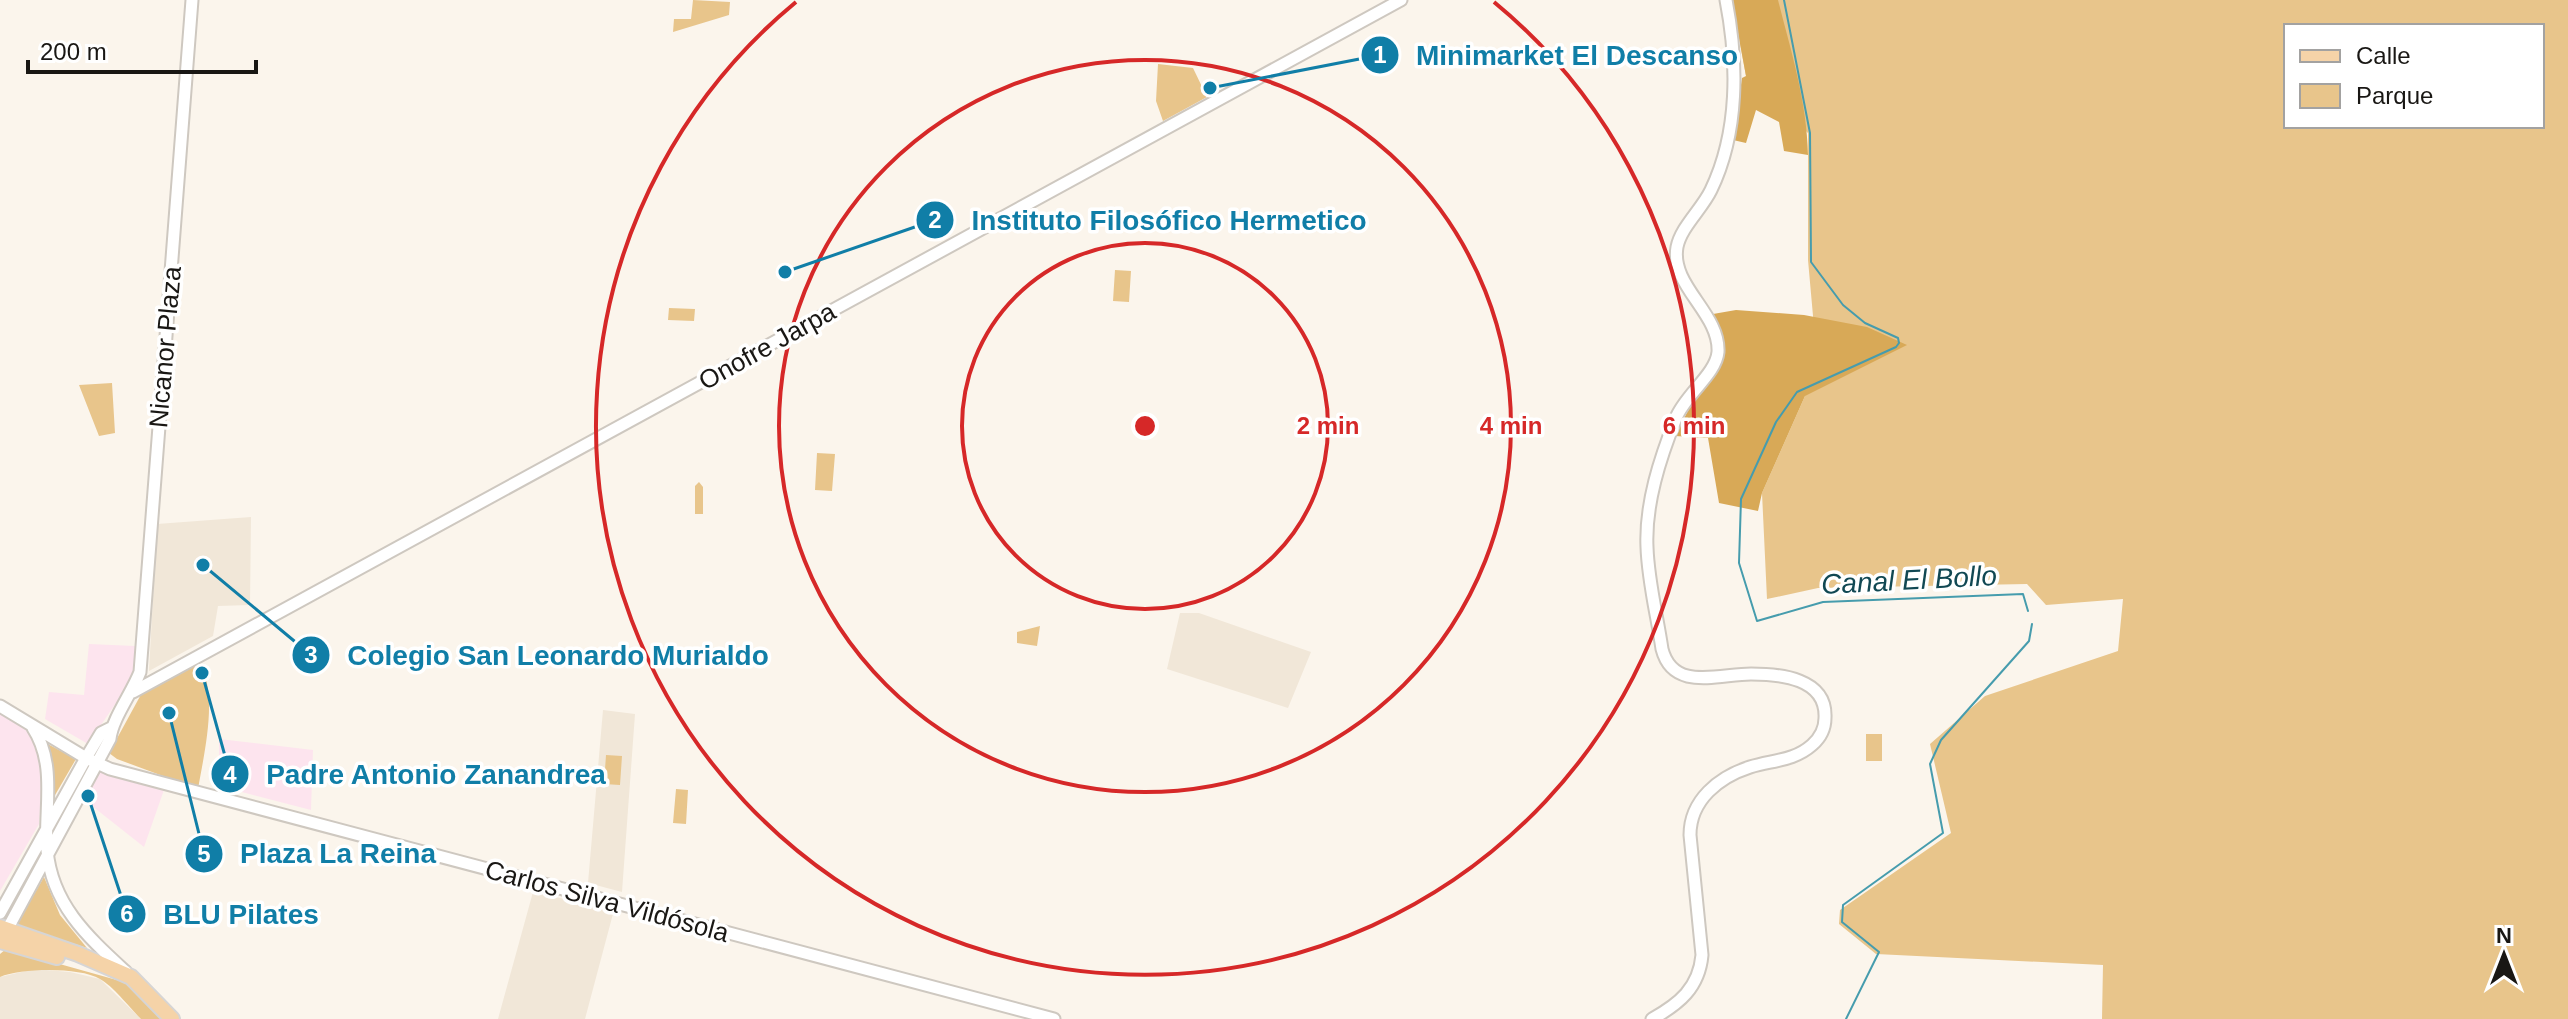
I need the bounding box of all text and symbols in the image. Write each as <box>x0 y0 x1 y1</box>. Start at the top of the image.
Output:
scale bar <box>28 24 256 74</box>
legend <box>2284 24 2544 128</box>
callout: Minimarket El Descanso <box>1360 29 1754 81</box>
text: 200 m <box>40 38 107 65</box>
text: Minimarket El Descanso <box>1416 40 1738 71</box>
text: 1 <box>1373 41 1387 68</box>
text: Calle <box>2356 42 2411 69</box>
text: Parque <box>2356 82 2433 109</box>
callout: Instituto Filosófico Hermetico <box>915 194 1382 246</box>
text: Instituto Filosófico Hermetico <box>971 205 1367 236</box>
text: 2 <box>928 206 942 233</box>
street label: Nicanor Plaza <box>143 265 187 429</box>
street label: Onofre Jarpa <box>693 296 841 396</box>
centre of rings <box>1131 412 1159 440</box>
text: 2 min <box>1297 412 1359 439</box>
text: 4 min <box>1480 412 1542 439</box>
text: 6 min <box>1663 412 1725 439</box>
water label: Canal El Bollo <box>1820 560 1998 600</box>
callout: Colegio San Leonardo Murialdo <box>291 629 785 681</box>
text: Colegio San Leonardo Murialdo <box>347 640 769 671</box>
text: 3 <box>304 641 318 668</box>
callout: Padre Antonio Zanandrea <box>210 748 622 800</box>
text: Padre Antonio Zanandrea <box>266 759 606 790</box>
text: 4 <box>223 761 237 788</box>
callout: Plaza La Reina <box>184 828 452 880</box>
text: Plaza La Reina <box>240 838 436 869</box>
text: 5 <box>197 840 211 867</box>
street label: Carlos Silva Vildósola <box>482 854 733 948</box>
callout: BLU Pilates <box>107 888 335 940</box>
text: BLU Pilates <box>163 899 319 930</box>
text: 6 <box>120 900 134 927</box>
north arrow <box>2464 915 2544 995</box>
text: N <box>2496 923 2512 948</box>

